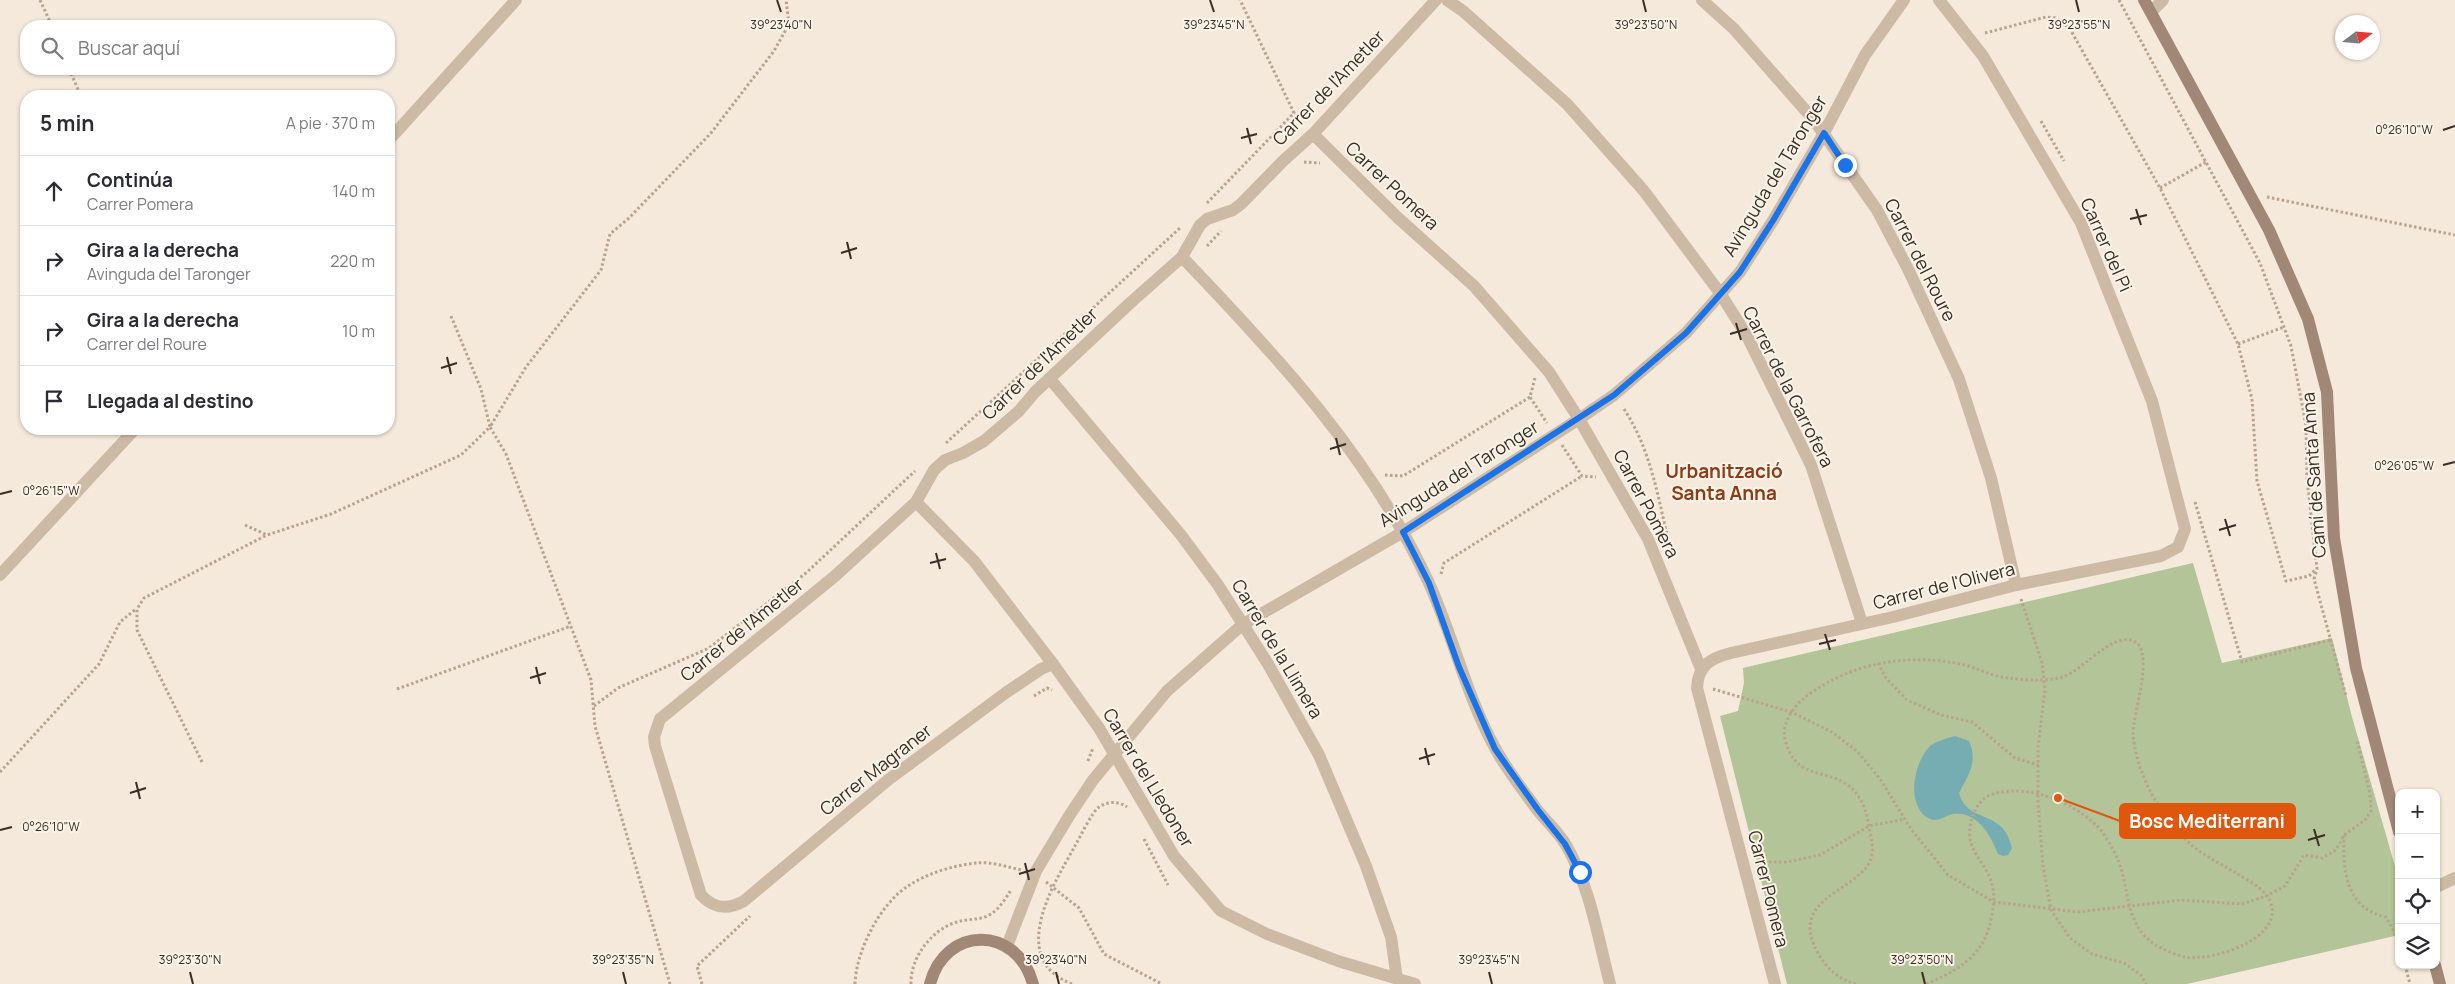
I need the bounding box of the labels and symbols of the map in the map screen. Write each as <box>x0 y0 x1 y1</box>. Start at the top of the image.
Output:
north arrow <box>2335 15 2380 60</box>
text: 39°23'40"N <box>750 16 812 33</box>
text: 39°23'45"N <box>1183 16 1245 33</box>
text: 39°23'50"N <box>1615 16 1677 33</box>
text: 39°23'55"N <box>2048 16 2110 33</box>
street label: Carrer de l'Ametler <box>1267 24 1390 150</box>
street label: Avinguda del Taronger <box>1716 90 1832 261</box>
text: 0°26'10"W <box>2375 121 2434 138</box>
street label: Carrer Pomera <box>1341 136 1445 235</box>
route end <box>1834 154 1857 177</box>
street label: Carrer del Roure <box>1880 194 1962 325</box>
street label: Carrer del Pi <box>2076 194 2138 295</box>
street label: Carrer de l'Ametler <box>976 302 1103 425</box>
street label: Carrer de la Garrofera <box>1738 302 1840 471</box>
street label: Camí de Santa Anna <box>2295 391 2331 559</box>
street label: Avinguda del Taronger <box>1374 414 1543 532</box>
street label: Carrer Pomera <box>1608 445 1686 562</box>
text: 0°26'05"W <box>2374 457 2435 474</box>
district label: Urbanització Santa Anna <box>1665 458 1783 506</box>
text: 0°26'15"W <box>22 482 80 499</box>
street label: Carrer de l'Olivera <box>1870 556 2017 614</box>
street label: Carrer de l'Ametler <box>675 572 808 686</box>
street label: Carrer de la Llimera <box>1227 574 1329 723</box>
street label: Carrer del Lledoner <box>1098 704 1200 852</box>
street label: Carrer Magraner <box>814 718 937 820</box>
callout: Bosc Mediterrani <box>2120 804 2295 838</box>
text: Bosc Mediterrani <box>2129 808 2285 834</box>
text: 0°26'10"W <box>22 818 81 835</box>
street label: Carrer Pomera <box>1743 828 1795 950</box>
route start <box>1569 861 1592 884</box>
text: 39°23'30"N <box>159 951 221 968</box>
text: 39°23'35"N <box>592 951 654 968</box>
text: 39°23'40"N <box>1025 951 1087 968</box>
text: 39°23'45"N <box>1458 951 1520 968</box>
text: 39°23'50"N <box>1891 951 1953 968</box>

